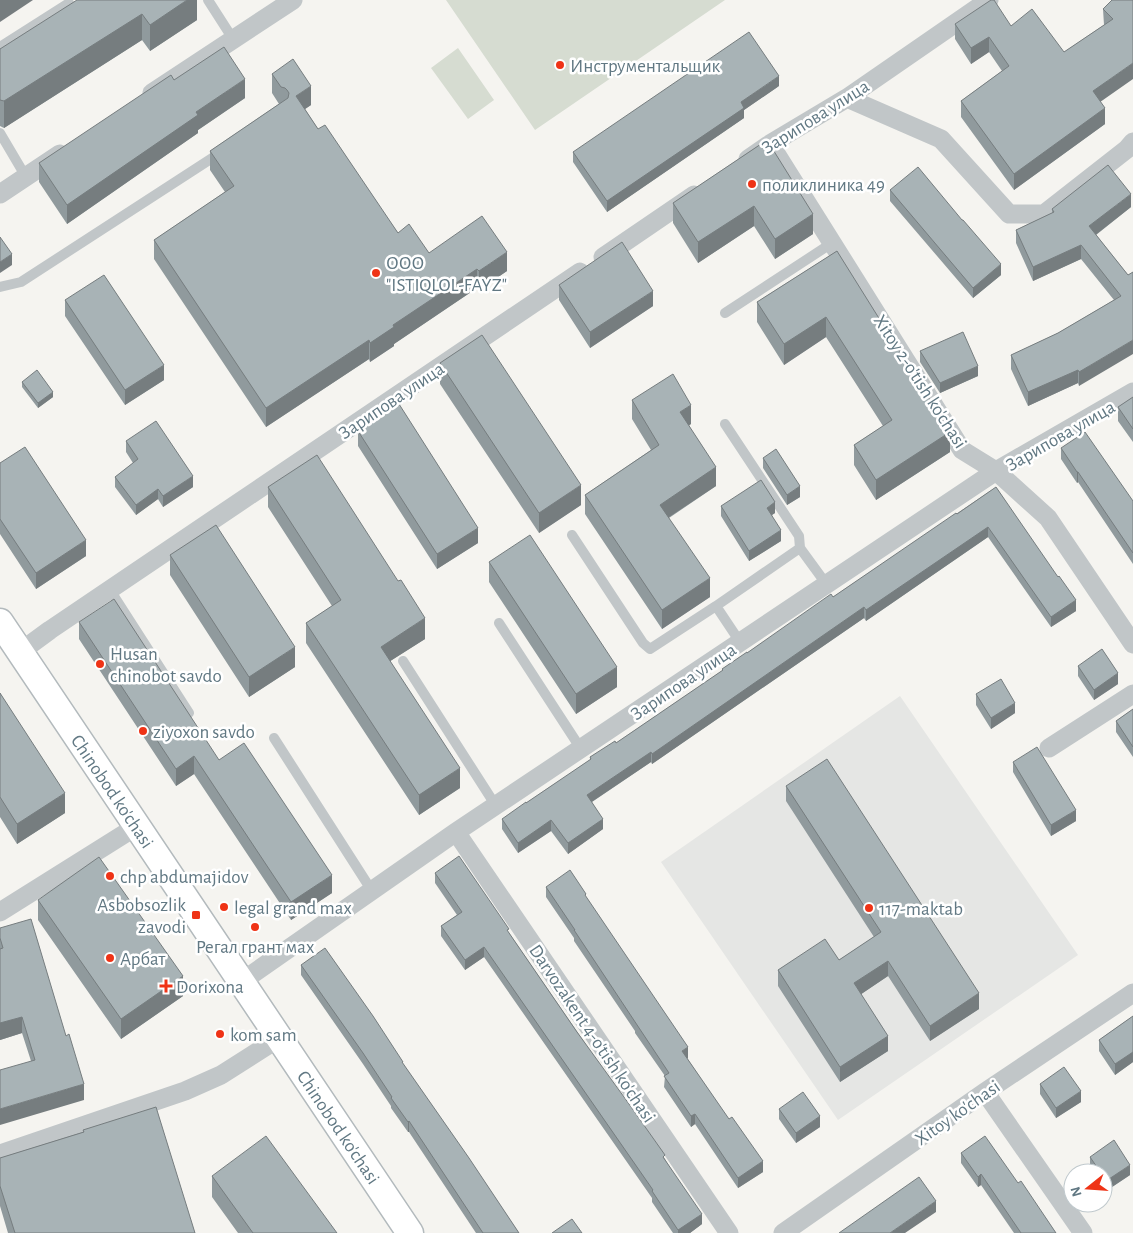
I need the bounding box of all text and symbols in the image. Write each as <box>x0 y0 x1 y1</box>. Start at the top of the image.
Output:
place label: Инструментальщик <box>570 57 721 76</box>
marker: Инструментальщик <box>554 59 566 71</box>
street label: Зарипова улица <box>759 77 873 158</box>
place label: поликлиника 49 <box>762 176 885 195</box>
marker: поликлиника 49 <box>746 178 758 190</box>
place label: ООО "ISTIQLOL-FAYZ" <box>386 254 507 295</box>
marker: ООО "ISTIQLOL-FAYZ" <box>370 267 382 279</box>
street label: Xitoy 2-o'tish ko'chasi <box>870 312 970 452</box>
street label: Зарипова улица <box>336 359 448 443</box>
street label: Зарипова улица <box>1003 397 1119 475</box>
street label: Зарипова улица <box>628 640 740 724</box>
place label: Husan chinobot savdo <box>110 645 222 686</box>
marker: Husan chinobot savdo <box>94 658 106 670</box>
place label: ziyoxon savdo <box>153 723 255 742</box>
marker: ziyoxon savdo <box>137 725 149 737</box>
street label: Chinobod ko'chasi <box>67 732 157 852</box>
place label: chp abdumajidov <box>120 868 248 887</box>
marker: chp abdumajidov <box>104 870 116 882</box>
place label: Asbobsozlik zavodi <box>97 896 186 937</box>
place label: legal grand max <box>234 899 352 918</box>
place label: 117-maktab <box>879 900 963 919</box>
marker: legal grand max <box>218 901 230 913</box>
marker: 117-maktab <box>863 902 875 914</box>
marker: Asbobsozlik zavodi <box>190 909 202 921</box>
marker: Регал грант мах <box>249 921 261 933</box>
place label: Регал грант мах <box>196 938 314 957</box>
street label: Darvozakent 4-o'tish ko'chasi <box>525 941 658 1126</box>
place label: Арбат <box>120 950 165 969</box>
marker: Арбат <box>104 952 116 964</box>
place label: Dorixona <box>176 978 244 997</box>
marker: Dorixona <box>160 980 172 992</box>
place label: kom sam <box>230 1026 297 1045</box>
marker: kom sam <box>214 1028 226 1040</box>
street label: Chinobod ko'chasi <box>293 1068 383 1188</box>
street label: Xitoy ko'chasi <box>912 1077 1004 1149</box>
north arrow <box>1063 1163 1113 1213</box>
text: N <box>1068 1185 1085 1198</box>

